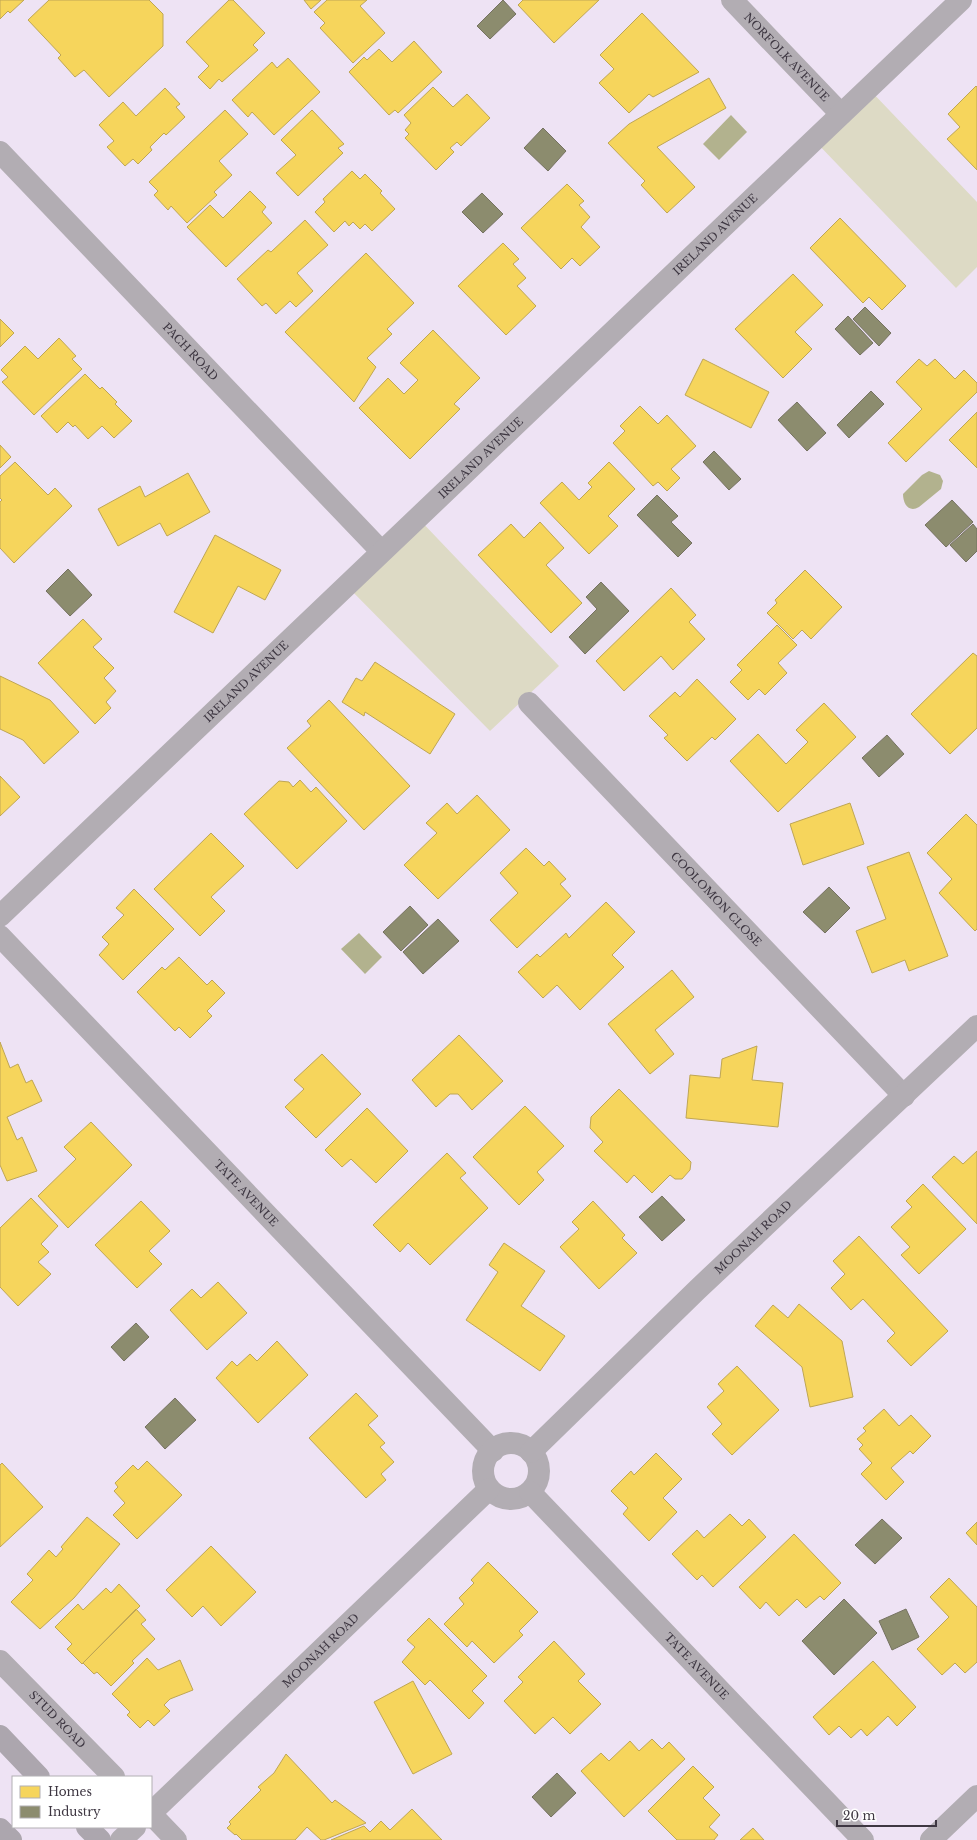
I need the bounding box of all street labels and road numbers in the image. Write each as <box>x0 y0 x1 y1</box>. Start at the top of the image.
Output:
street label: NORFOLK AVENUE <box>741 10 832 104</box>
street label: IRELAND AVENUE <box>670 191 760 278</box>
street label: PACH ROAD <box>160 320 221 383</box>
street label: IRELAND AVENUE <box>435 414 526 502</box>
street label: IRELAND AVENUE <box>201 638 291 725</box>
street label: COOLOMON CLOSE <box>668 849 764 949</box>
street label: TATE AVENUE <box>211 1157 281 1229</box>
street label: MOONAH ROAD <box>712 1197 795 1277</box>
street label: MOONAH ROAD <box>279 1610 362 1690</box>
street label: TATE AVENUE <box>661 1630 732 1702</box>
street label: STUD ROAD <box>26 1688 89 1751</box>

